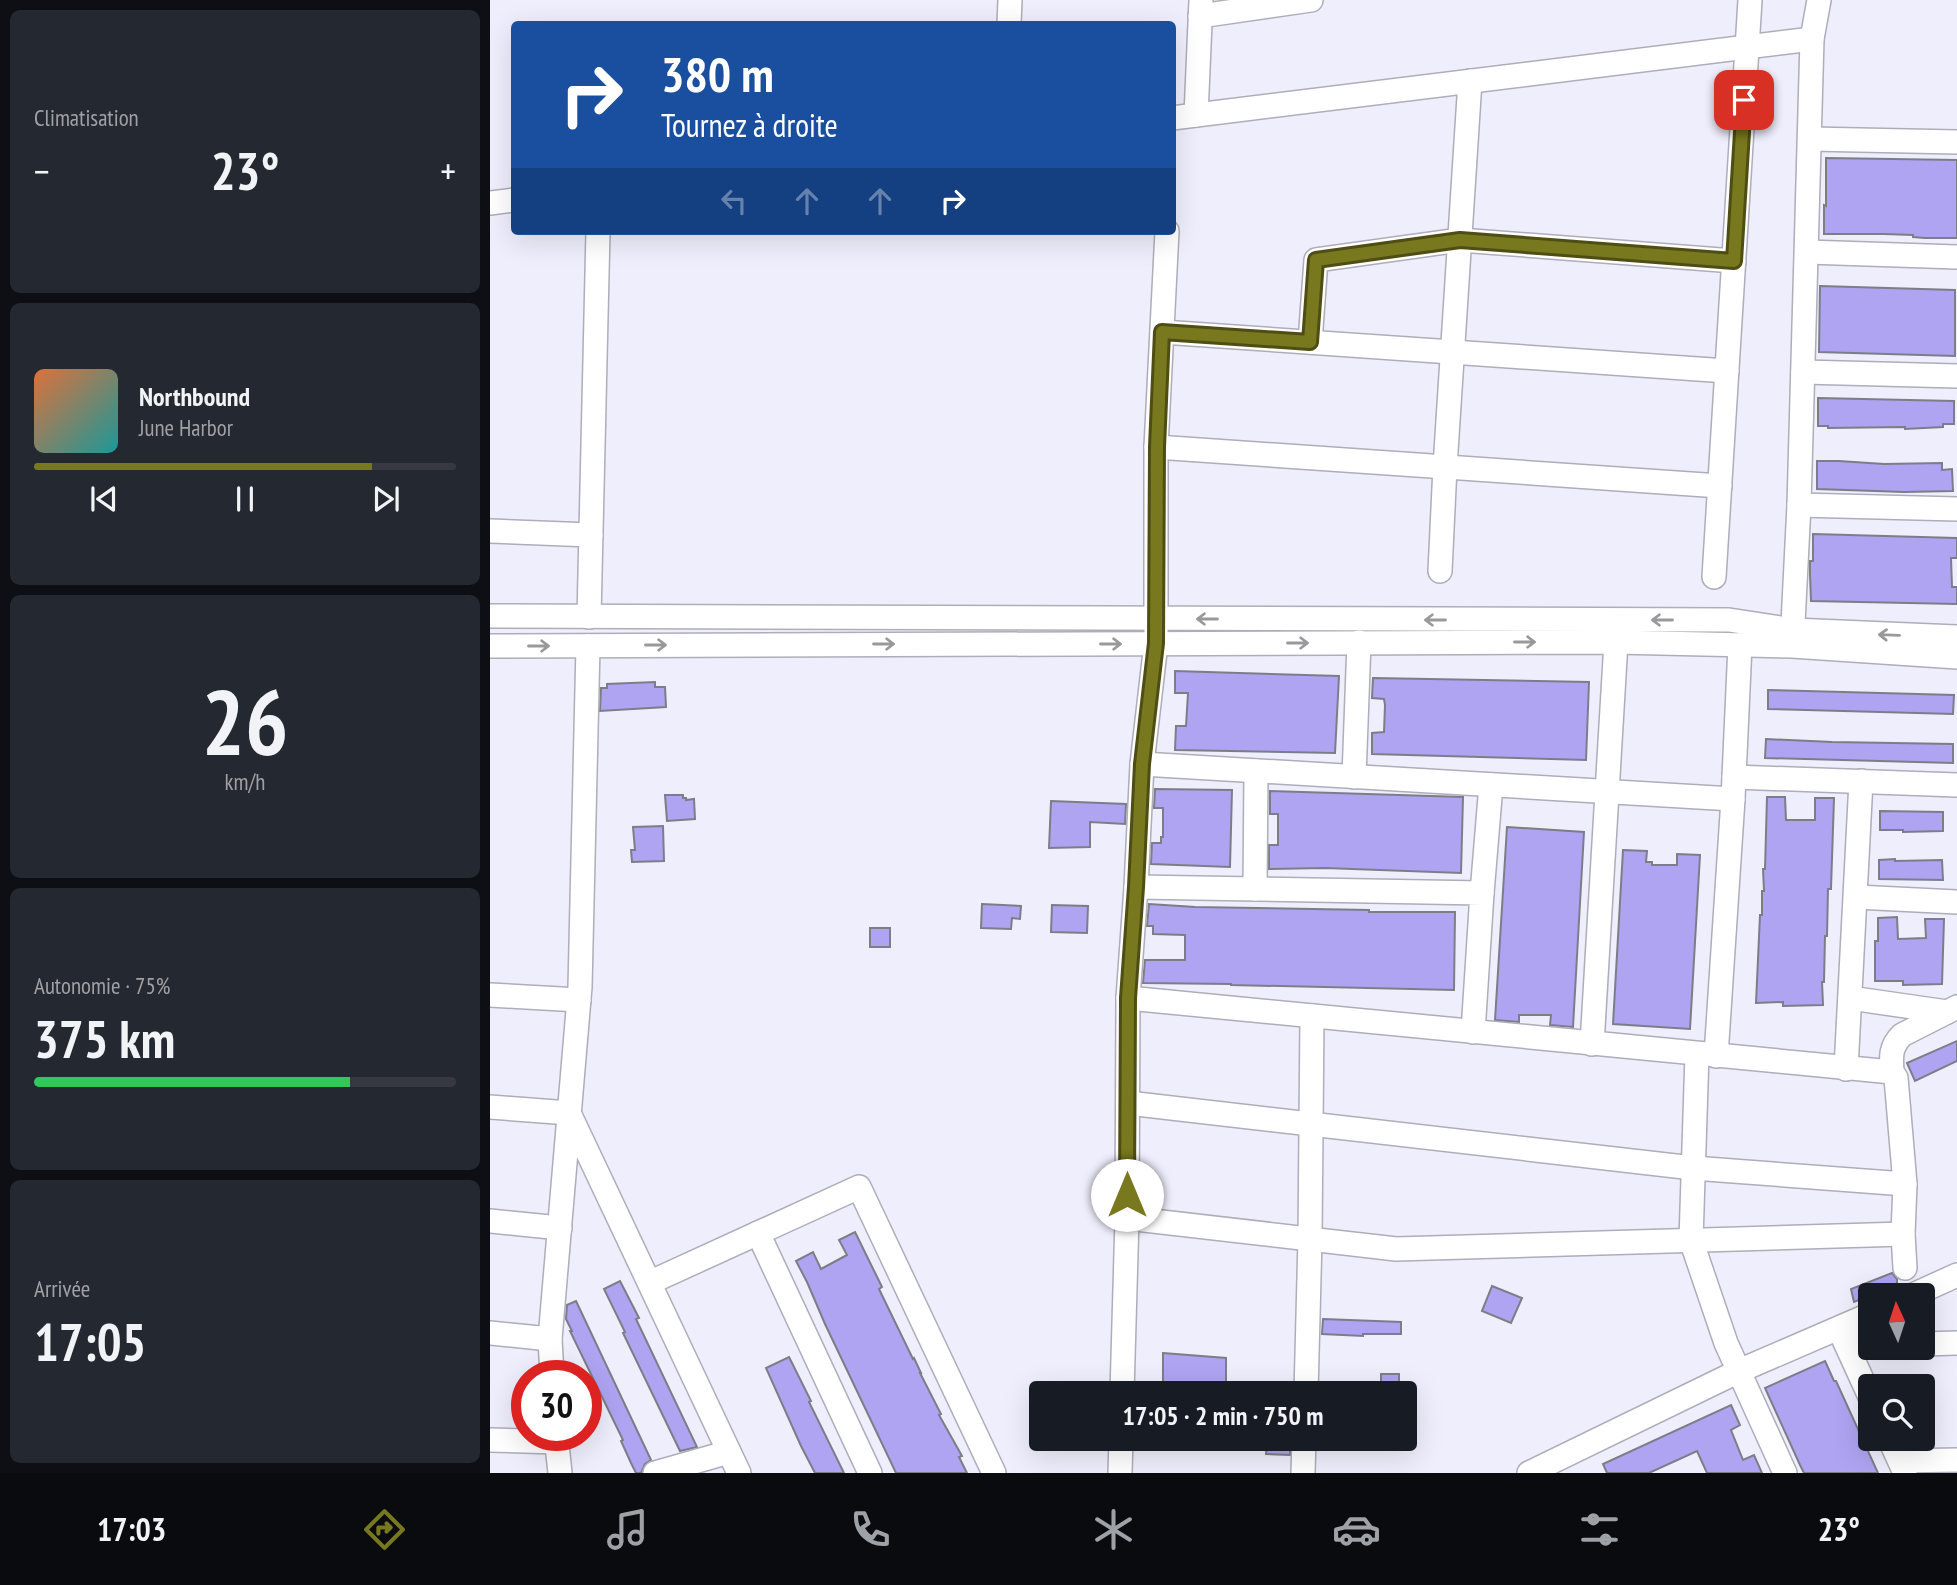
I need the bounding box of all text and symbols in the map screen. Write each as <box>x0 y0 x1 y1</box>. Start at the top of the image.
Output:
text: 380 m <box>661 42 774 106</box>
icon: right <box>546 49 637 140</box>
pin <box>1714 70 1774 130</box>
icon: arrive <box>1725 81 1763 119</box>
text: Climatisation <box>34 103 139 132</box>
text: Tournez à droite <box>661 104 838 146</box>
text: 23° <box>211 137 279 204</box>
text: − <box>34 146 50 195</box>
text: + <box>440 146 456 195</box>
icon: left <box>715 182 753 220</box>
icon: ahead <box>788 182 826 220</box>
icon: ahead <box>861 182 899 220</box>
icon: right <box>934 182 972 220</box>
text: Northbound <box>139 380 250 413</box>
text: June Harbor <box>139 413 233 442</box>
icon: previous <box>85 480 123 518</box>
icon: pause <box>226 480 264 518</box>
icon: next <box>367 480 405 518</box>
one-way arrow <box>1196 612 1219 626</box>
one-way arrow <box>1423 613 1446 627</box>
one-way arrow <box>1651 613 1674 627</box>
one-way arrow <box>1878 628 1901 641</box>
one-way arrow <box>1513 635 1536 649</box>
one-way arrow <box>1286 636 1309 650</box>
one-way arrow <box>872 637 895 651</box>
one-way arrow <box>1099 637 1122 650</box>
one-way arrow <box>644 638 667 652</box>
one-way arrow <box>527 639 550 653</box>
text: 26 <box>202 662 289 780</box>
text: km/h <box>225 767 265 796</box>
text: Autonomie · 75% <box>34 971 170 1000</box>
text: 375 km <box>34 1005 175 1072</box>
position arrow <box>1090 1158 1164 1232</box>
text: Arrivée <box>34 1274 90 1303</box>
north arrow <box>1858 1283 1936 1360</box>
map controls <box>1858 1283 1935 1451</box>
text: 17:05 <box>34 1308 146 1375</box>
speed limit sign: 30 <box>511 1360 602 1451</box>
button: search <box>1858 1374 1935 1451</box>
text: 17:05 · 2 min · 750 m <box>1123 1399 1323 1432</box>
icon: directions <box>360 1505 409 1554</box>
icon: music <box>603 1505 652 1554</box>
icon: phone <box>846 1505 895 1554</box>
icon: climate <box>1089 1505 1138 1554</box>
icon: car <box>1332 1505 1381 1554</box>
icon: filters <box>1575 1505 1624 1554</box>
text: 17:03 <box>97 1508 166 1550</box>
text: 23° <box>1818 1508 1860 1550</box>

